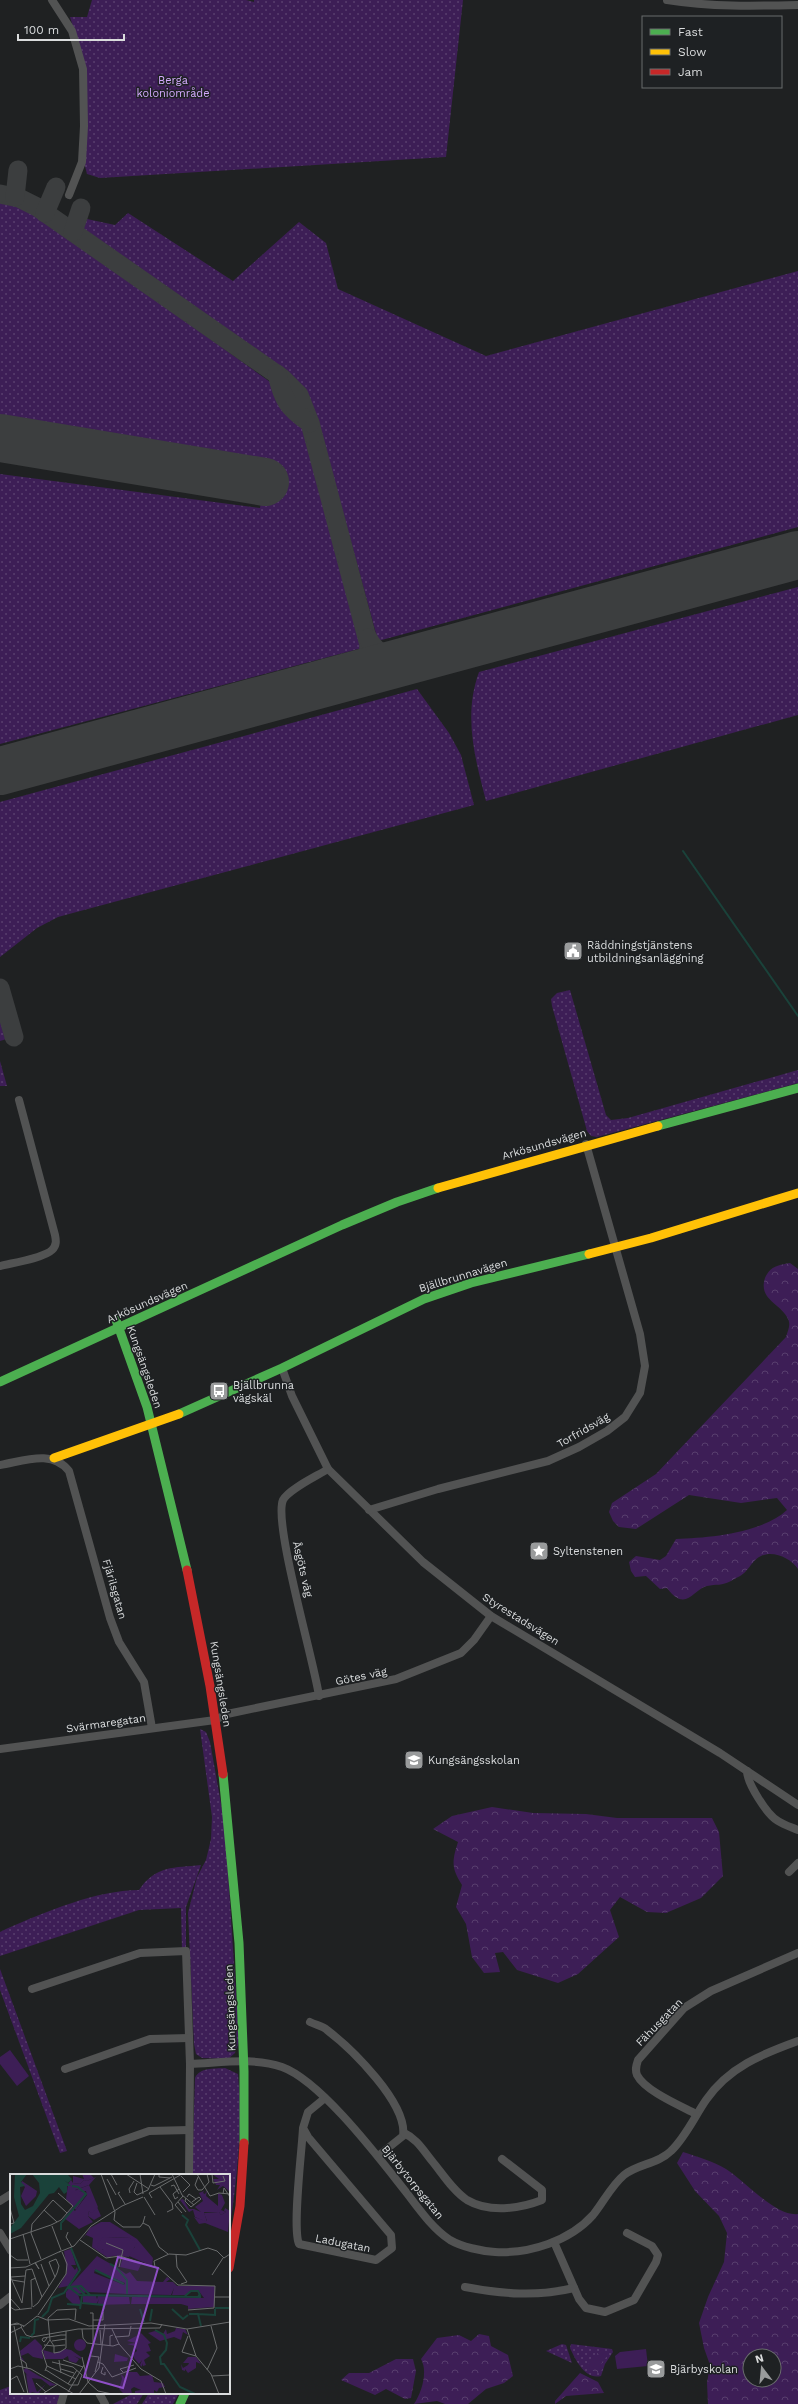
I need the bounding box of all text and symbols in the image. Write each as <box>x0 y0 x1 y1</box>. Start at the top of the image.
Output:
scale bar <box>18 16 124 42</box>
legend <box>642 16 782 88</box>
text: 100 m <box>24 23 59 37</box>
text: Fast <box>678 25 703 39</box>
text: Slow <box>678 45 706 59</box>
text: Jam <box>678 65 703 79</box>
park label: Berga koloniområde <box>136 74 210 100</box>
place label: Räddningstjänstens utbildningsanläggning <box>587 939 704 965</box>
public building icon: Räddningstjänstens utbildningsanläggning <box>562 940 584 962</box>
street label: Arkösundsvägen <box>500 1126 588 1163</box>
street label: Bjällbrunnavägen <box>417 1256 509 1295</box>
street label: Arkösundsvägen <box>105 1279 190 1326</box>
street label: Kungsängsleden <box>124 1324 165 1410</box>
place label: Bjällbrunna vägskäl <box>233 1379 294 1405</box>
bus stop icon: Bjällbrunna vägskäl <box>208 1380 230 1402</box>
street label: Torfridsväg <box>555 1410 612 1451</box>
street label: Åsgöts väg <box>290 1540 315 1598</box>
place icon: Syltenstenen <box>528 1540 550 1562</box>
place label: Syltenstenen <box>553 1545 623 1558</box>
street label: Fjärilsgatan <box>100 1558 129 1621</box>
street label: Styrestadsvägen <box>480 1591 561 1648</box>
street label: Kungsängsleden <box>207 1640 234 1728</box>
street label: Götes väg <box>334 1665 388 1688</box>
street label: Svärmaregatan <box>65 1711 147 1736</box>
school or university icon: Kungsängsskolan <box>403 1749 425 1771</box>
place label: Kungsängsskolan <box>428 1754 520 1767</box>
street label: Kungsängsleden <box>222 1964 239 2052</box>
street label: Fähusgatan <box>633 1996 685 2049</box>
street label: Bjärbytorpsgatan <box>379 2143 446 2222</box>
inset map <box>10 2174 230 2394</box>
street label: Ladugatan <box>314 2232 372 2255</box>
north arrow <box>742 2348 782 2388</box>
text: N <box>754 2351 765 2366</box>
school or university icon: Bjärbyskolan <box>645 2358 667 2380</box>
place label: Bjärbyskolan <box>670 2363 738 2376</box>

